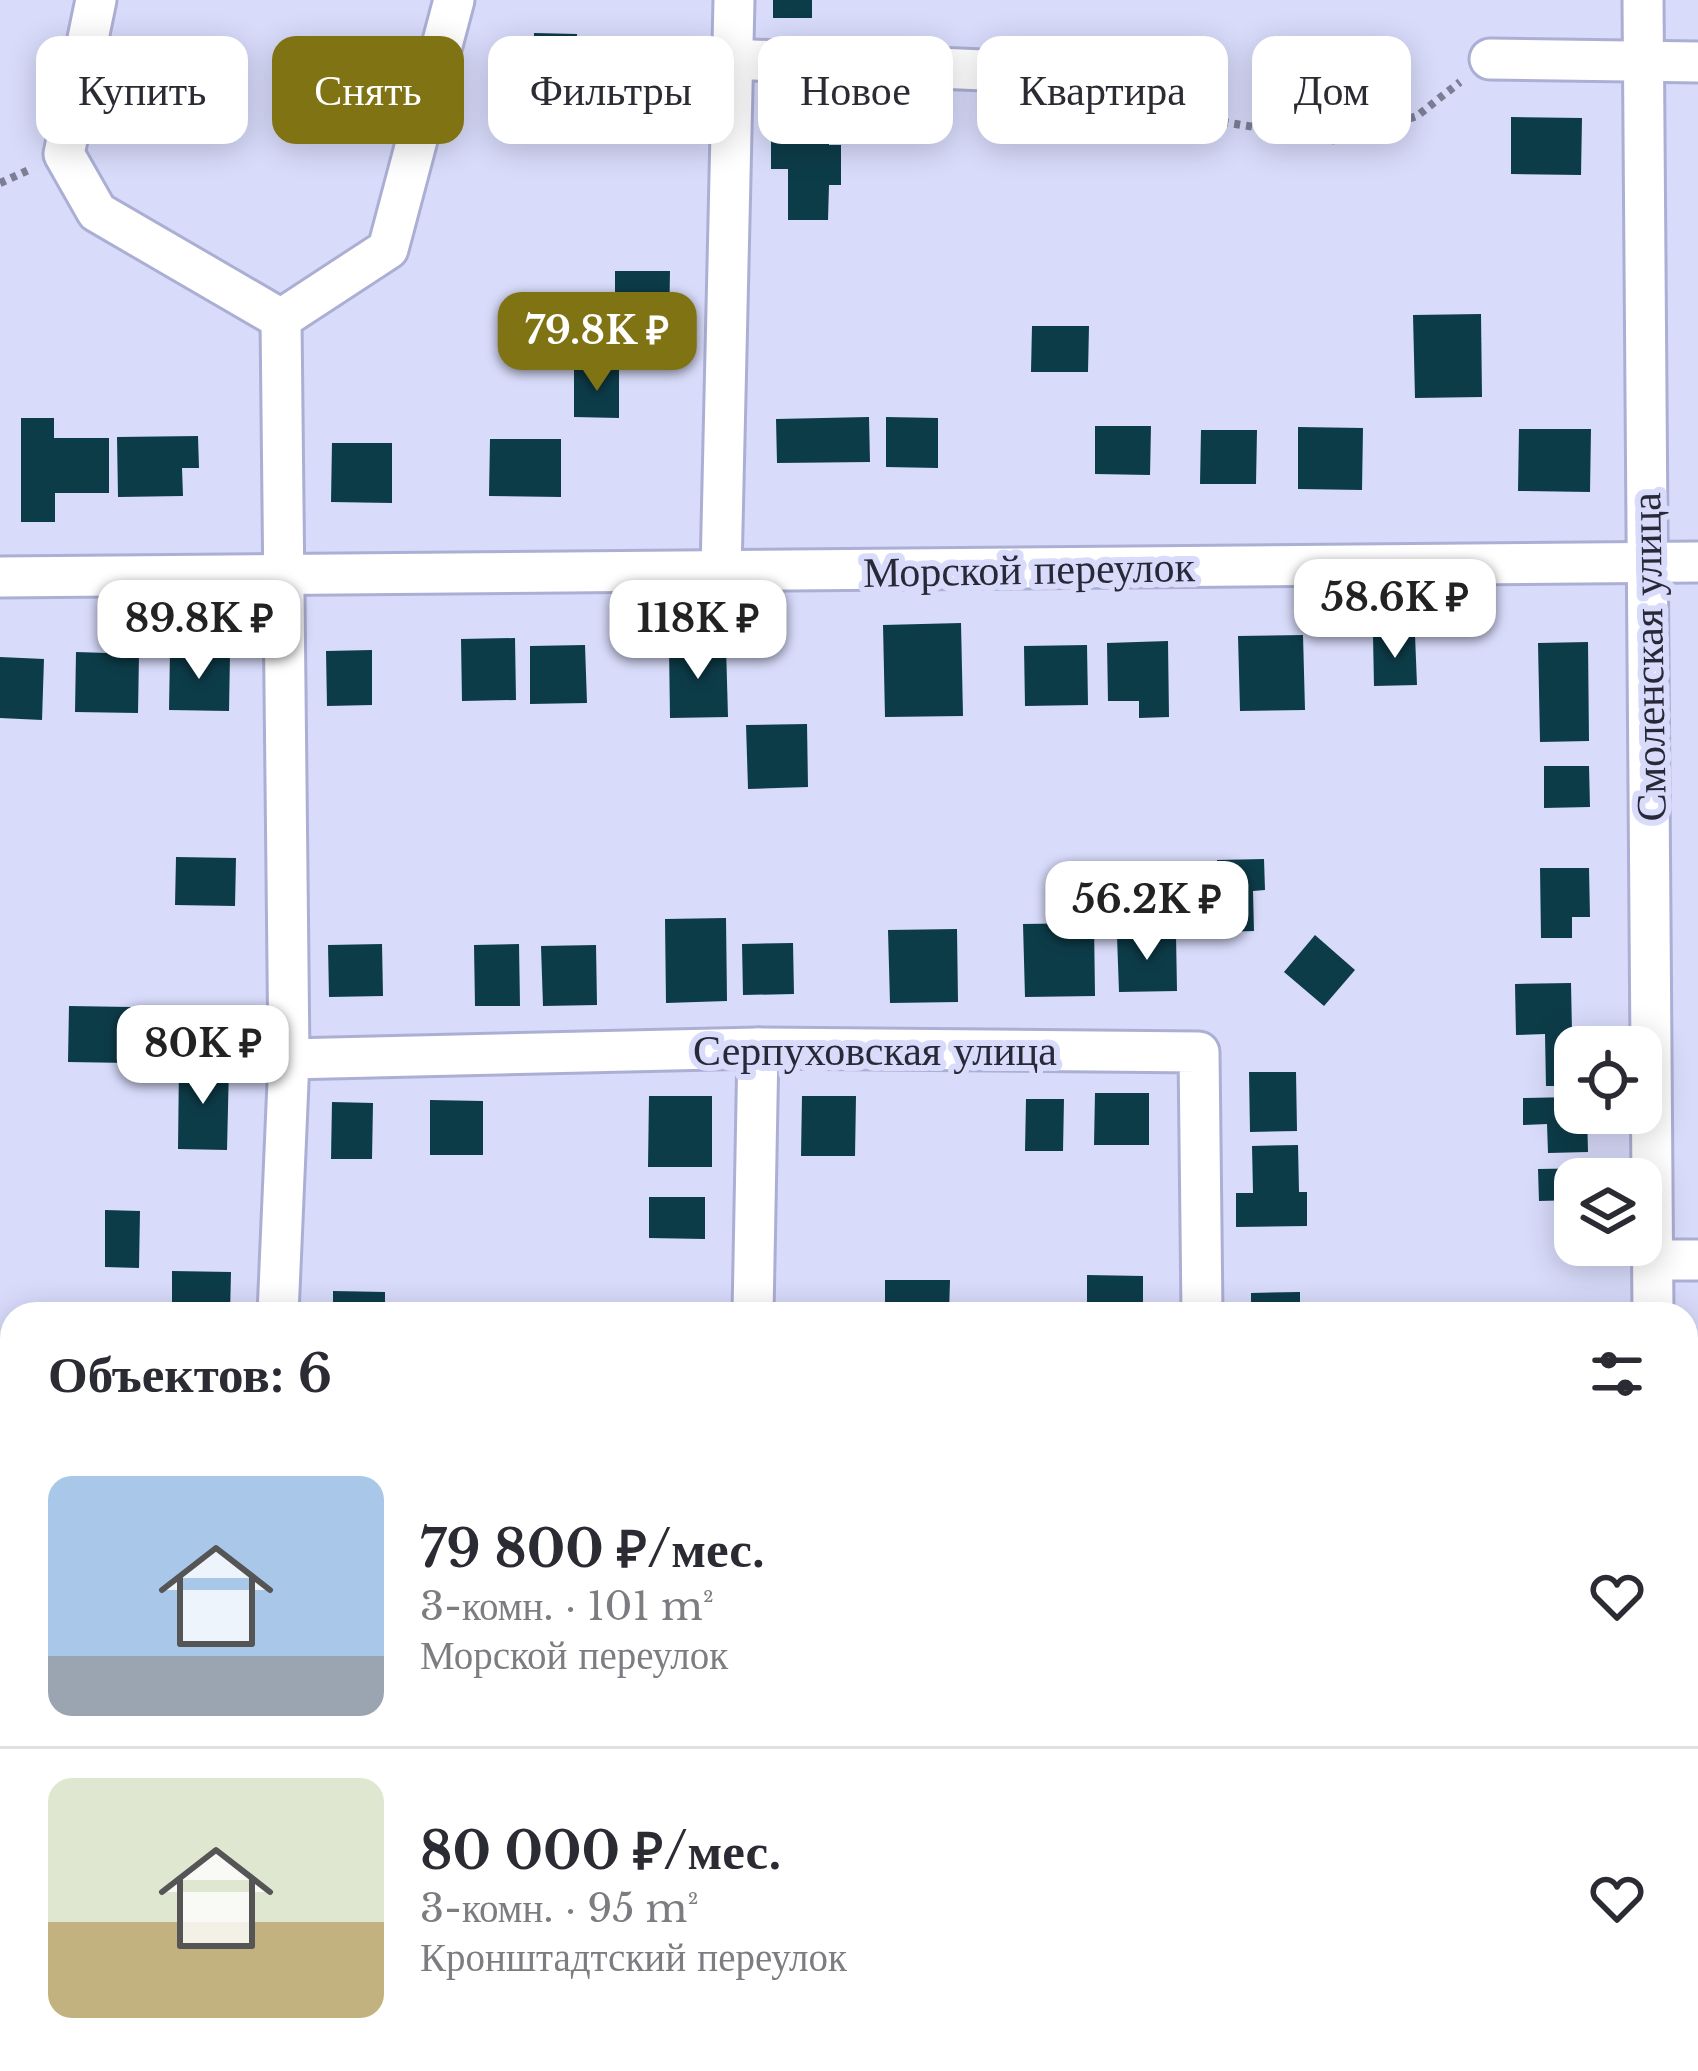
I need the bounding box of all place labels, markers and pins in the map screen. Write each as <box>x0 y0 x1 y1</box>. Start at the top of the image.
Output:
pin: 79.8K ₽ <box>486 292 708 394</box>
pin: 58.6K ₽ <box>1284 559 1506 661</box>
pin: 89.8K ₽ <box>88 580 310 682</box>
pin: 118K ₽ <box>600 580 796 682</box>
pin: 56.2K ₽ <box>1036 861 1258 963</box>
pin: 80K ₽ <box>119 1005 287 1107</box>

